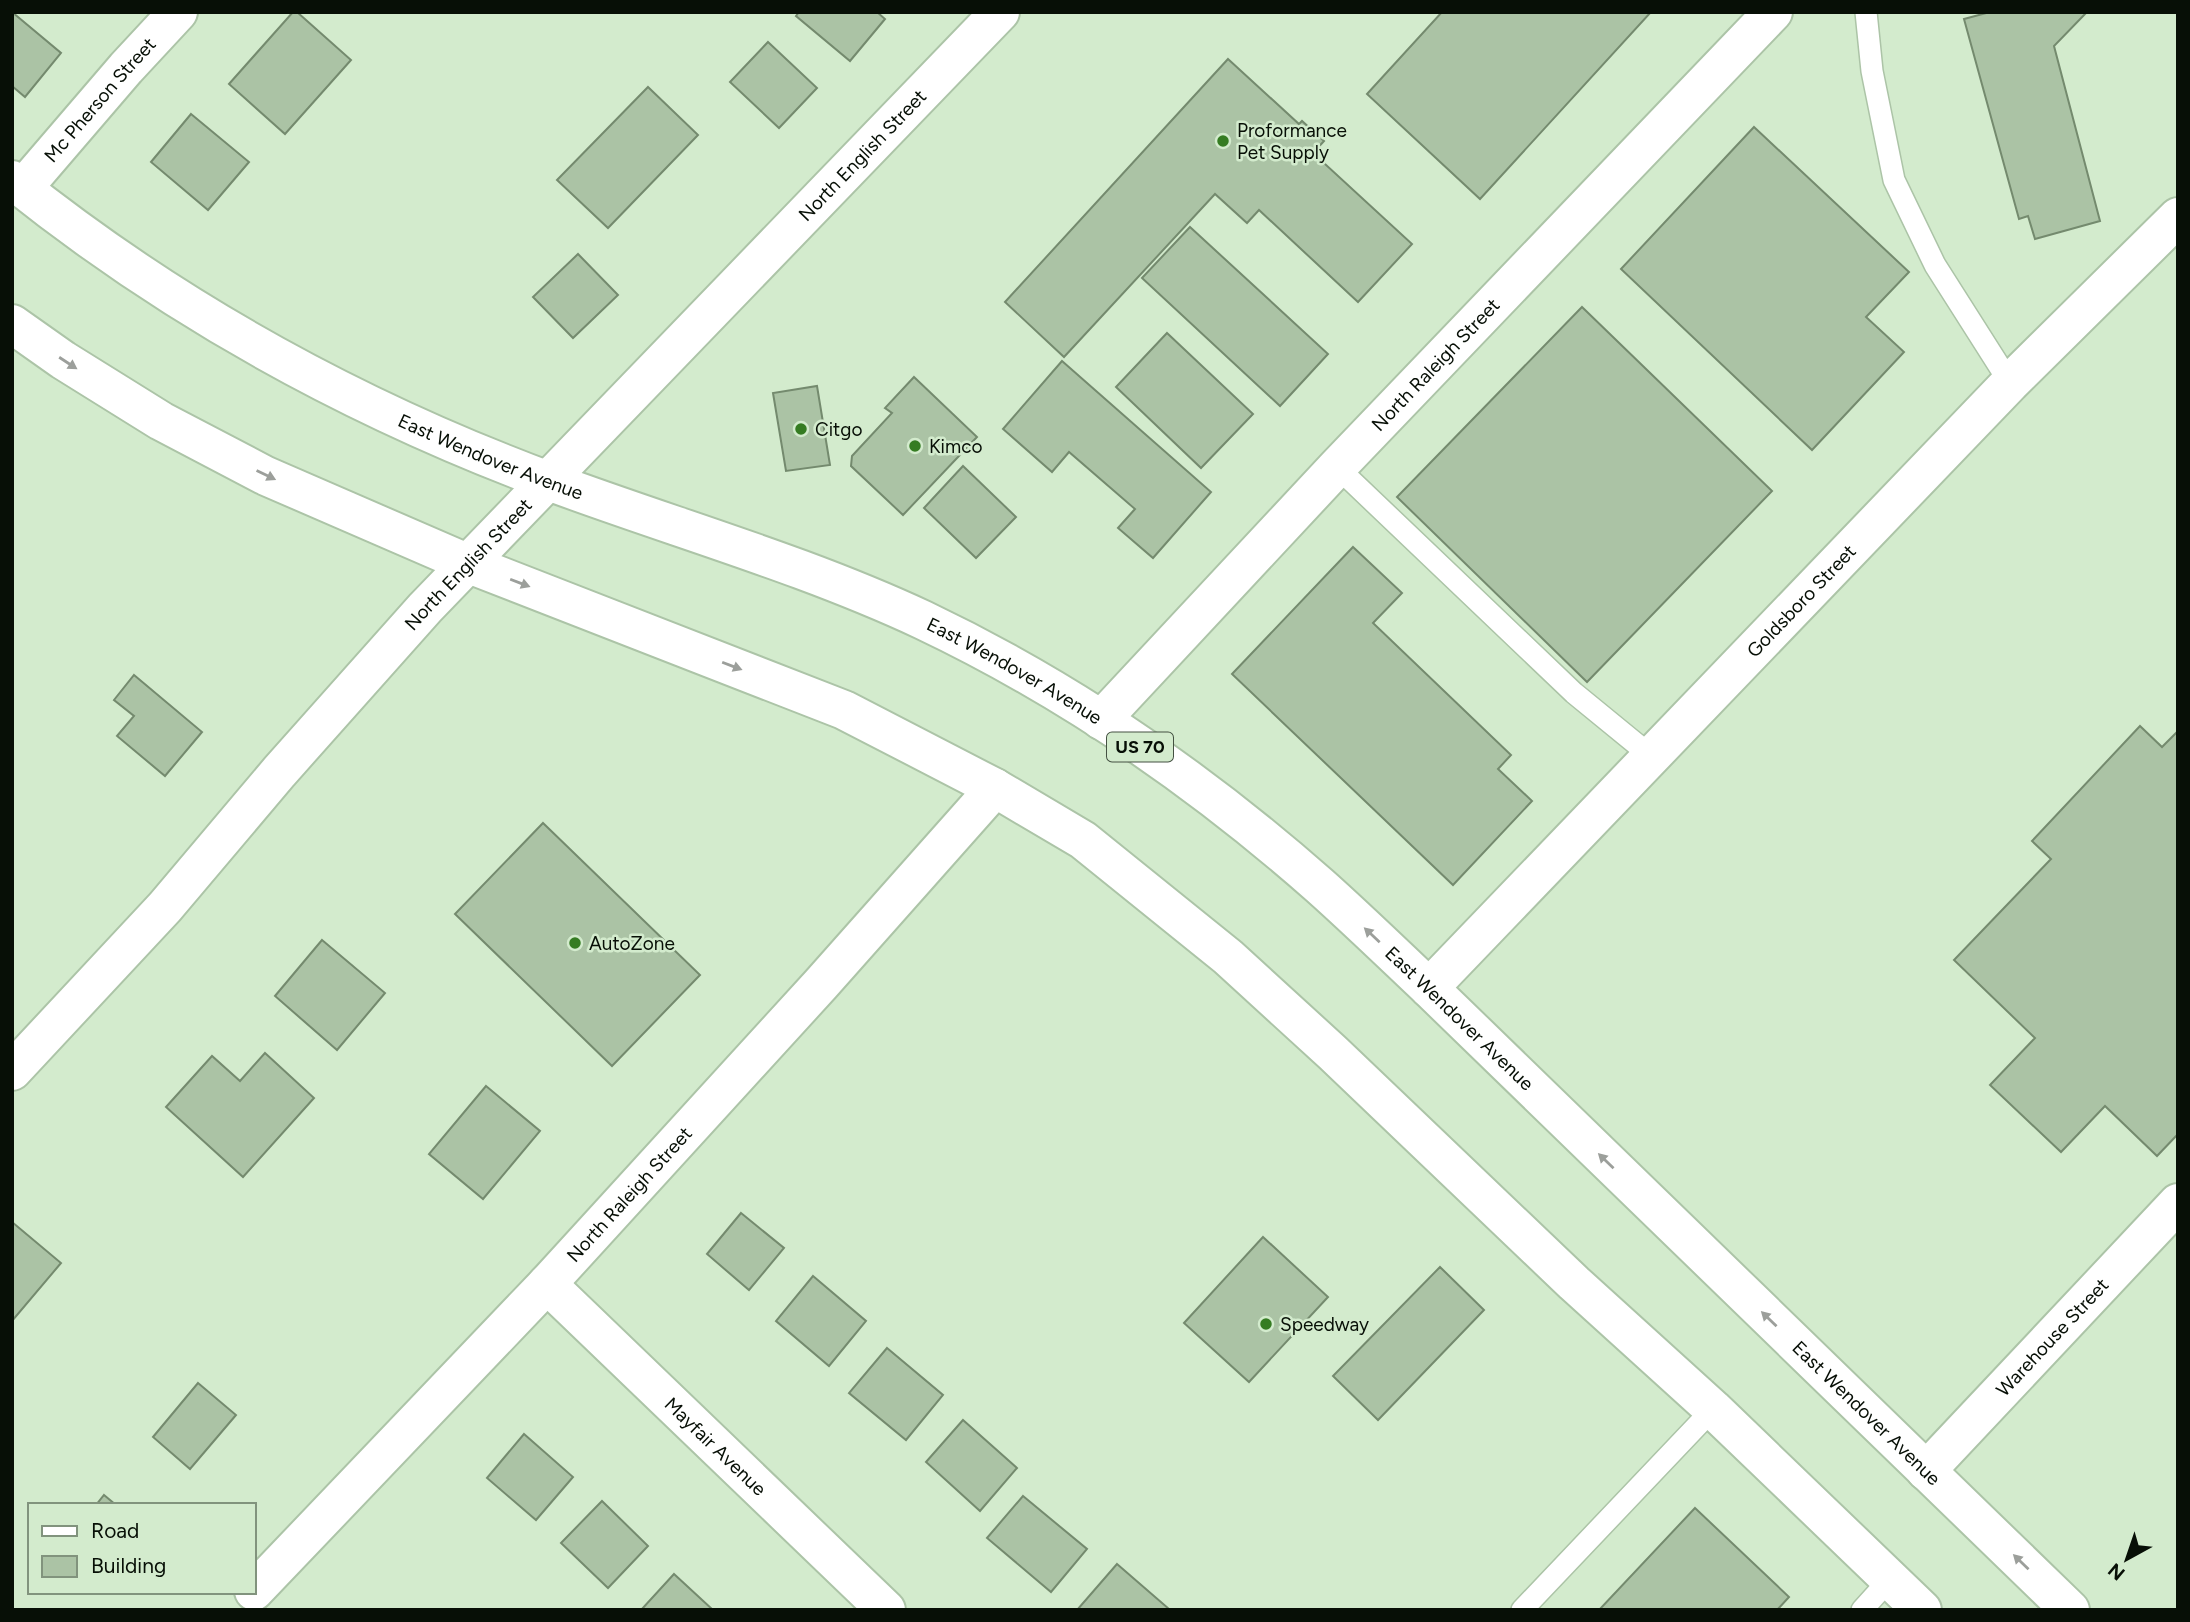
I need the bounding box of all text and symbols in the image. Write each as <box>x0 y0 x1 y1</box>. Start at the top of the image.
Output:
street label: Mc Pherson Street <box>39 32 160 167</box>
street label: North English Street <box>793 85 931 226</box>
place label: Proformance Pet Supply <box>1237 119 1347 164</box>
marker: Proformance Pet Supply <box>1215 133 1231 149</box>
street label: North Raleigh Street <box>1366 293 1504 436</box>
one-way arrow <box>58 356 78 369</box>
street label: East Wendover Avenue <box>395 408 586 504</box>
place label: Citgo <box>815 418 862 441</box>
marker: Citgo <box>793 421 809 437</box>
place label: Kimco <box>929 435 982 458</box>
marker: Kimco <box>907 438 923 454</box>
one-way arrow <box>256 470 276 481</box>
street label: North English Street <box>400 493 536 635</box>
street label: Goldsboro Street <box>1742 540 1860 662</box>
one-way arrow <box>510 578 531 589</box>
street label: East Wendover Avenue <box>923 612 1107 729</box>
one-way arrow <box>721 661 742 672</box>
road number: US 70 <box>1107 732 1173 762</box>
one-way arrow <box>1364 927 1381 943</box>
place label: AutoZone <box>589 932 675 955</box>
marker: AutoZone <box>567 935 583 951</box>
street label: East Wendover Avenue <box>1381 941 1539 1095</box>
street label: North Raleigh Street <box>562 1122 697 1267</box>
one-way arrow <box>1598 1153 1615 1169</box>
street label: Warehouse Street <box>1991 1273 2113 1401</box>
one-way arrow <box>1761 1311 1777 1327</box>
place label: Speedway <box>1280 1313 1369 1336</box>
marker: Speedway <box>1258 1316 1274 1332</box>
street label: East Wendover Avenue <box>1788 1336 1946 1490</box>
street label: Mayfair Avenue <box>660 1392 771 1500</box>
legend <box>28 1503 256 1594</box>
text: Road <box>91 1518 139 1543</box>
north arrow <box>2092 1524 2162 1594</box>
text: Building <box>91 1553 166 1578</box>
one-way arrow <box>2013 1555 2030 1571</box>
text: N <box>2103 1558 2129 1585</box>

